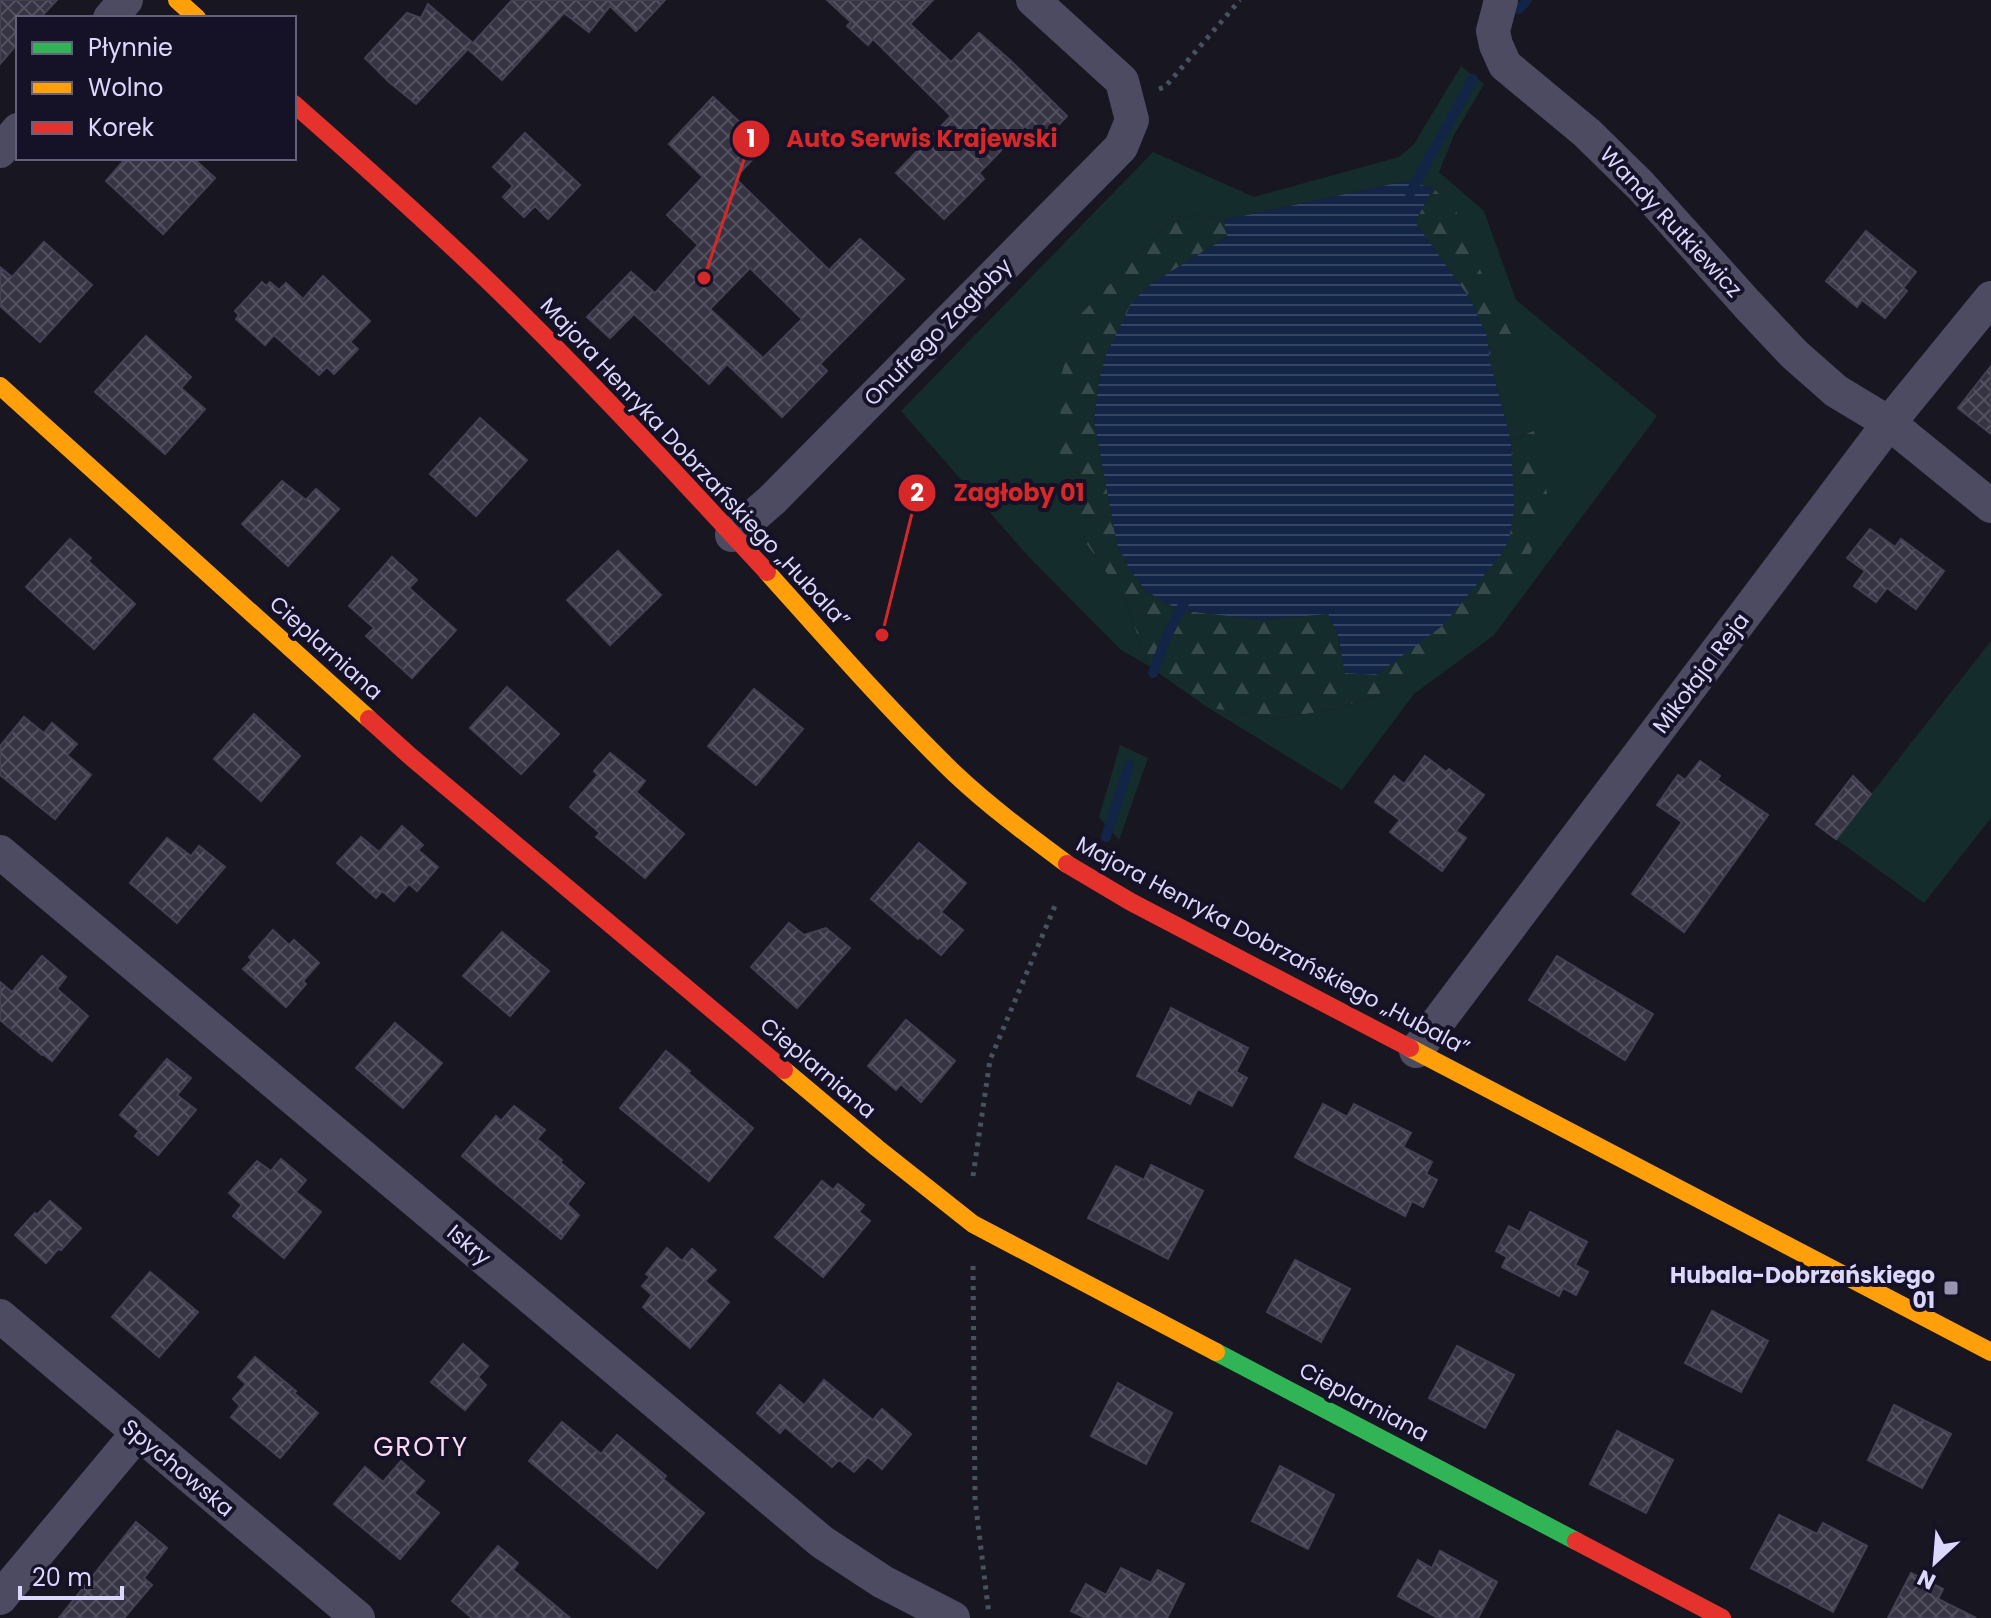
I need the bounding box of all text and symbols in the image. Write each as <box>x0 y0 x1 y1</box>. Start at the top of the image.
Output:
legend <box>16 16 296 160</box>
text: Płynnie <box>88 31 173 64</box>
text: Wolno <box>88 71 163 104</box>
text: Korek <box>88 111 155 144</box>
callout: Auto Serwis Krajewski <box>731 115 1074 163</box>
text: 1 <box>746 122 756 155</box>
text: Auto Serwis Krajewski <box>786 122 1058 155</box>
street label: Wandy Rutkiewicz <box>1593 140 1749 304</box>
street label: Onufrego Zagłoby <box>857 251 1019 413</box>
street label: Majora Henryka Dobrzańskiego „Hubala” <box>533 291 857 635</box>
callout: Zagłoby 01 <box>897 469 1100 517</box>
text: 2 <box>910 476 924 509</box>
text: Zagłoby 01 <box>953 476 1085 509</box>
street label: Cieplarniana <box>263 589 389 707</box>
street label: Mikołaja Reja <box>1645 606 1757 740</box>
street label: Majora Henryka Dobrzańskiego „Hubala” <box>1071 829 1475 1063</box>
street label: Cieplarniana <box>753 1010 883 1126</box>
street label: Iskry <box>440 1217 498 1273</box>
place label: Hubala-Dobrzańskiego 01 <box>1670 1260 1935 1316</box>
marker: Hubala-Dobrzańskiego 01 <box>1942 1279 1960 1297</box>
street label: Cieplarniana <box>1294 1355 1434 1449</box>
street label: Spychowska <box>115 1412 241 1524</box>
district label: GROTY <box>373 1429 469 1465</box>
north arrow <box>1895 1522 1975 1602</box>
scale bar <box>20 1550 122 1600</box>
text: 20 m <box>32 1561 92 1594</box>
text: N <box>1912 1562 1941 1597</box>

